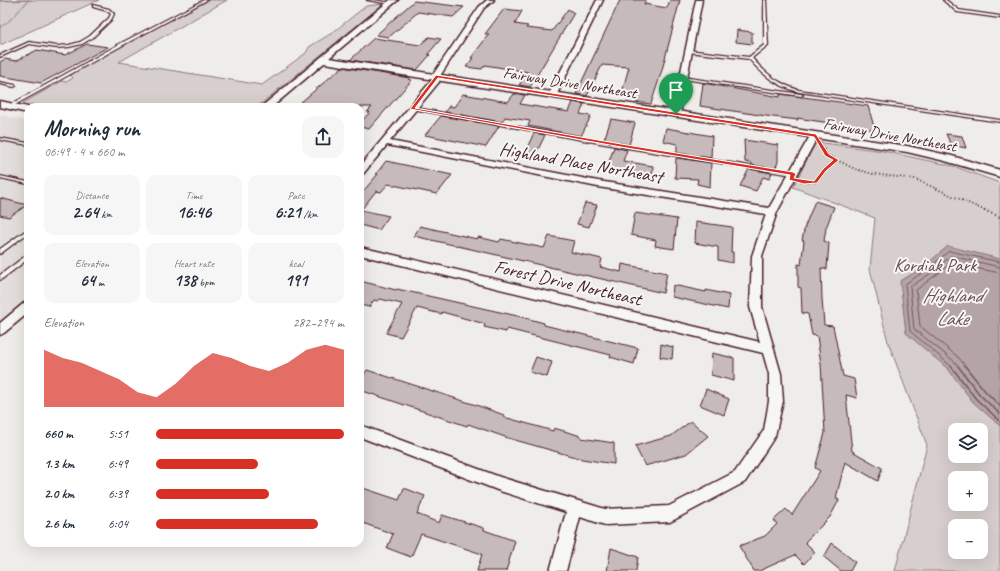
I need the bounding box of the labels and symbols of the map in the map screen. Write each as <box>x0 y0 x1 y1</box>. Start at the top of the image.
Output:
street label: Fairway Drive Northeast <box>502 63 640 104</box>
pin <box>659 73 693 114</box>
street label: Fairway Drive Northeast <box>822 113 960 157</box>
street label: Highland Place Northeast <box>497 137 667 190</box>
park label: Kordiak Park <box>894 253 977 277</box>
street label: Forest Drive Northeast <box>492 254 645 312</box>
water label: Highland Lake <box>922 283 988 331</box>

